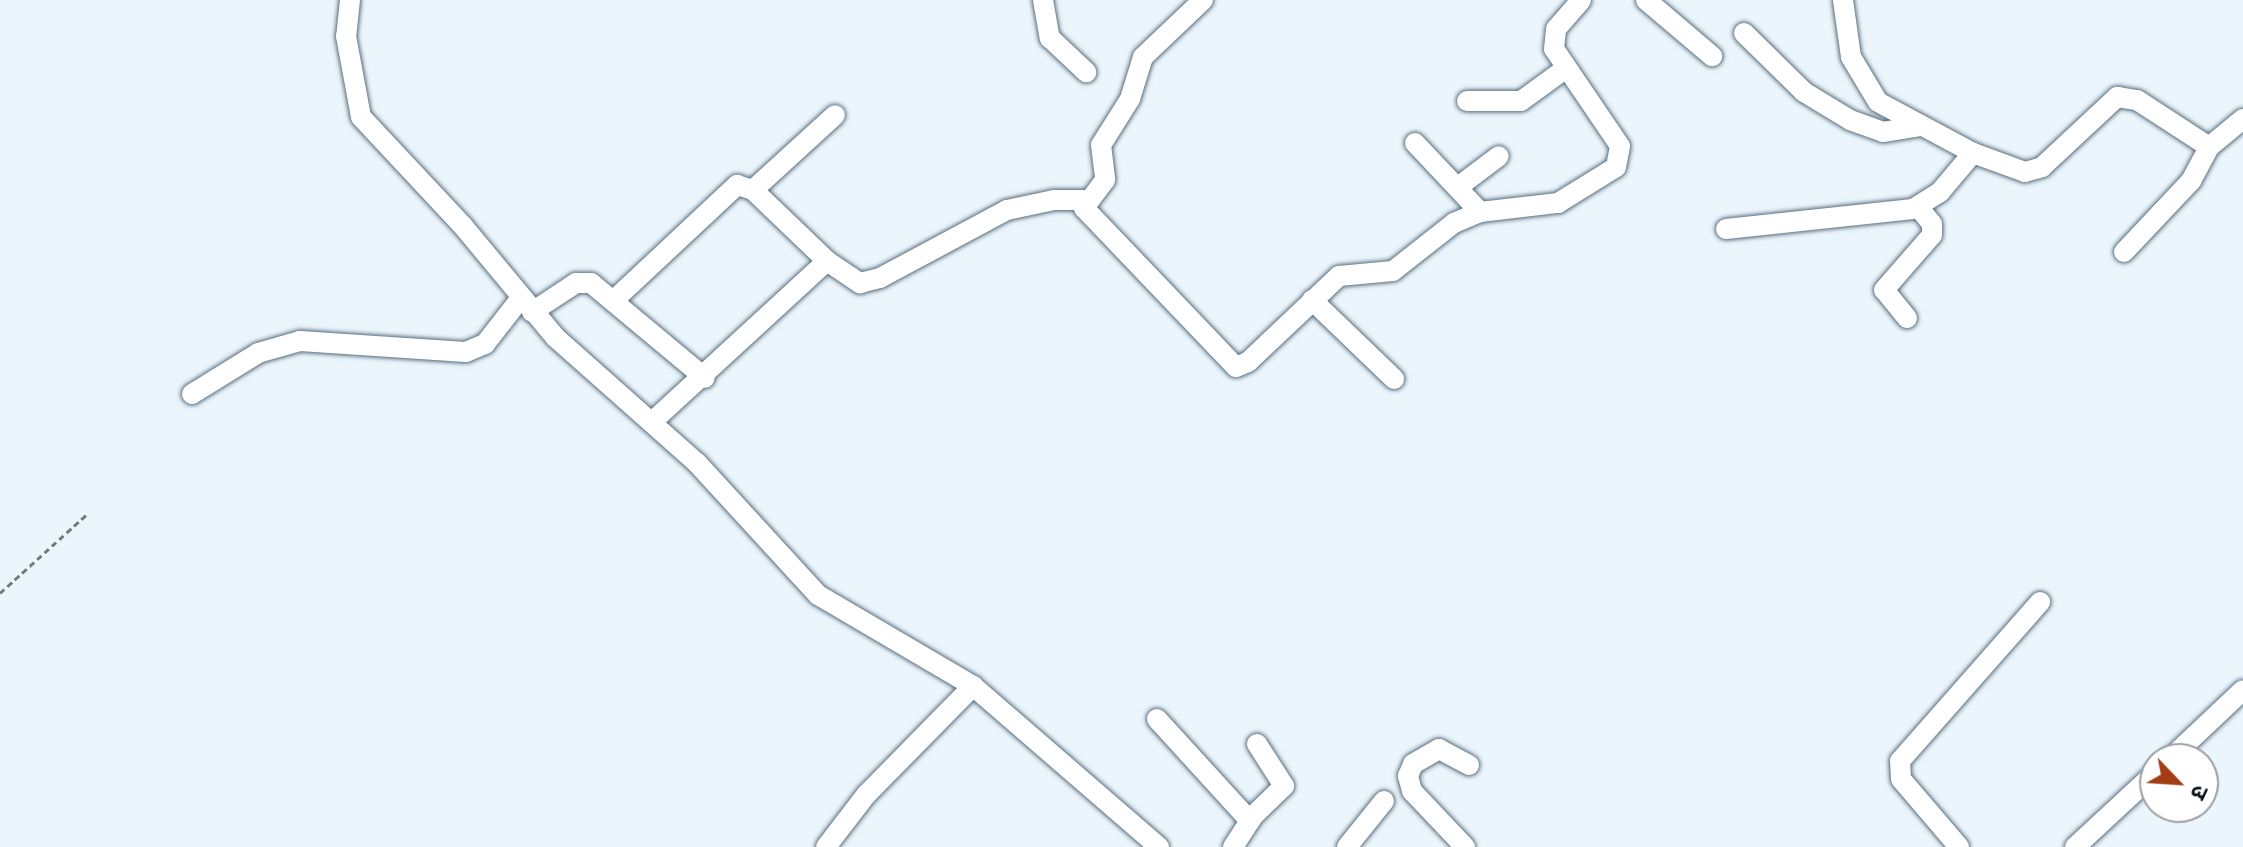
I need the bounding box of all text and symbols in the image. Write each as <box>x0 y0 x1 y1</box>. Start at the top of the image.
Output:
north arrow <box>2139 743 2219 823</box>
text: उ <box>2184 781 2215 804</box>

